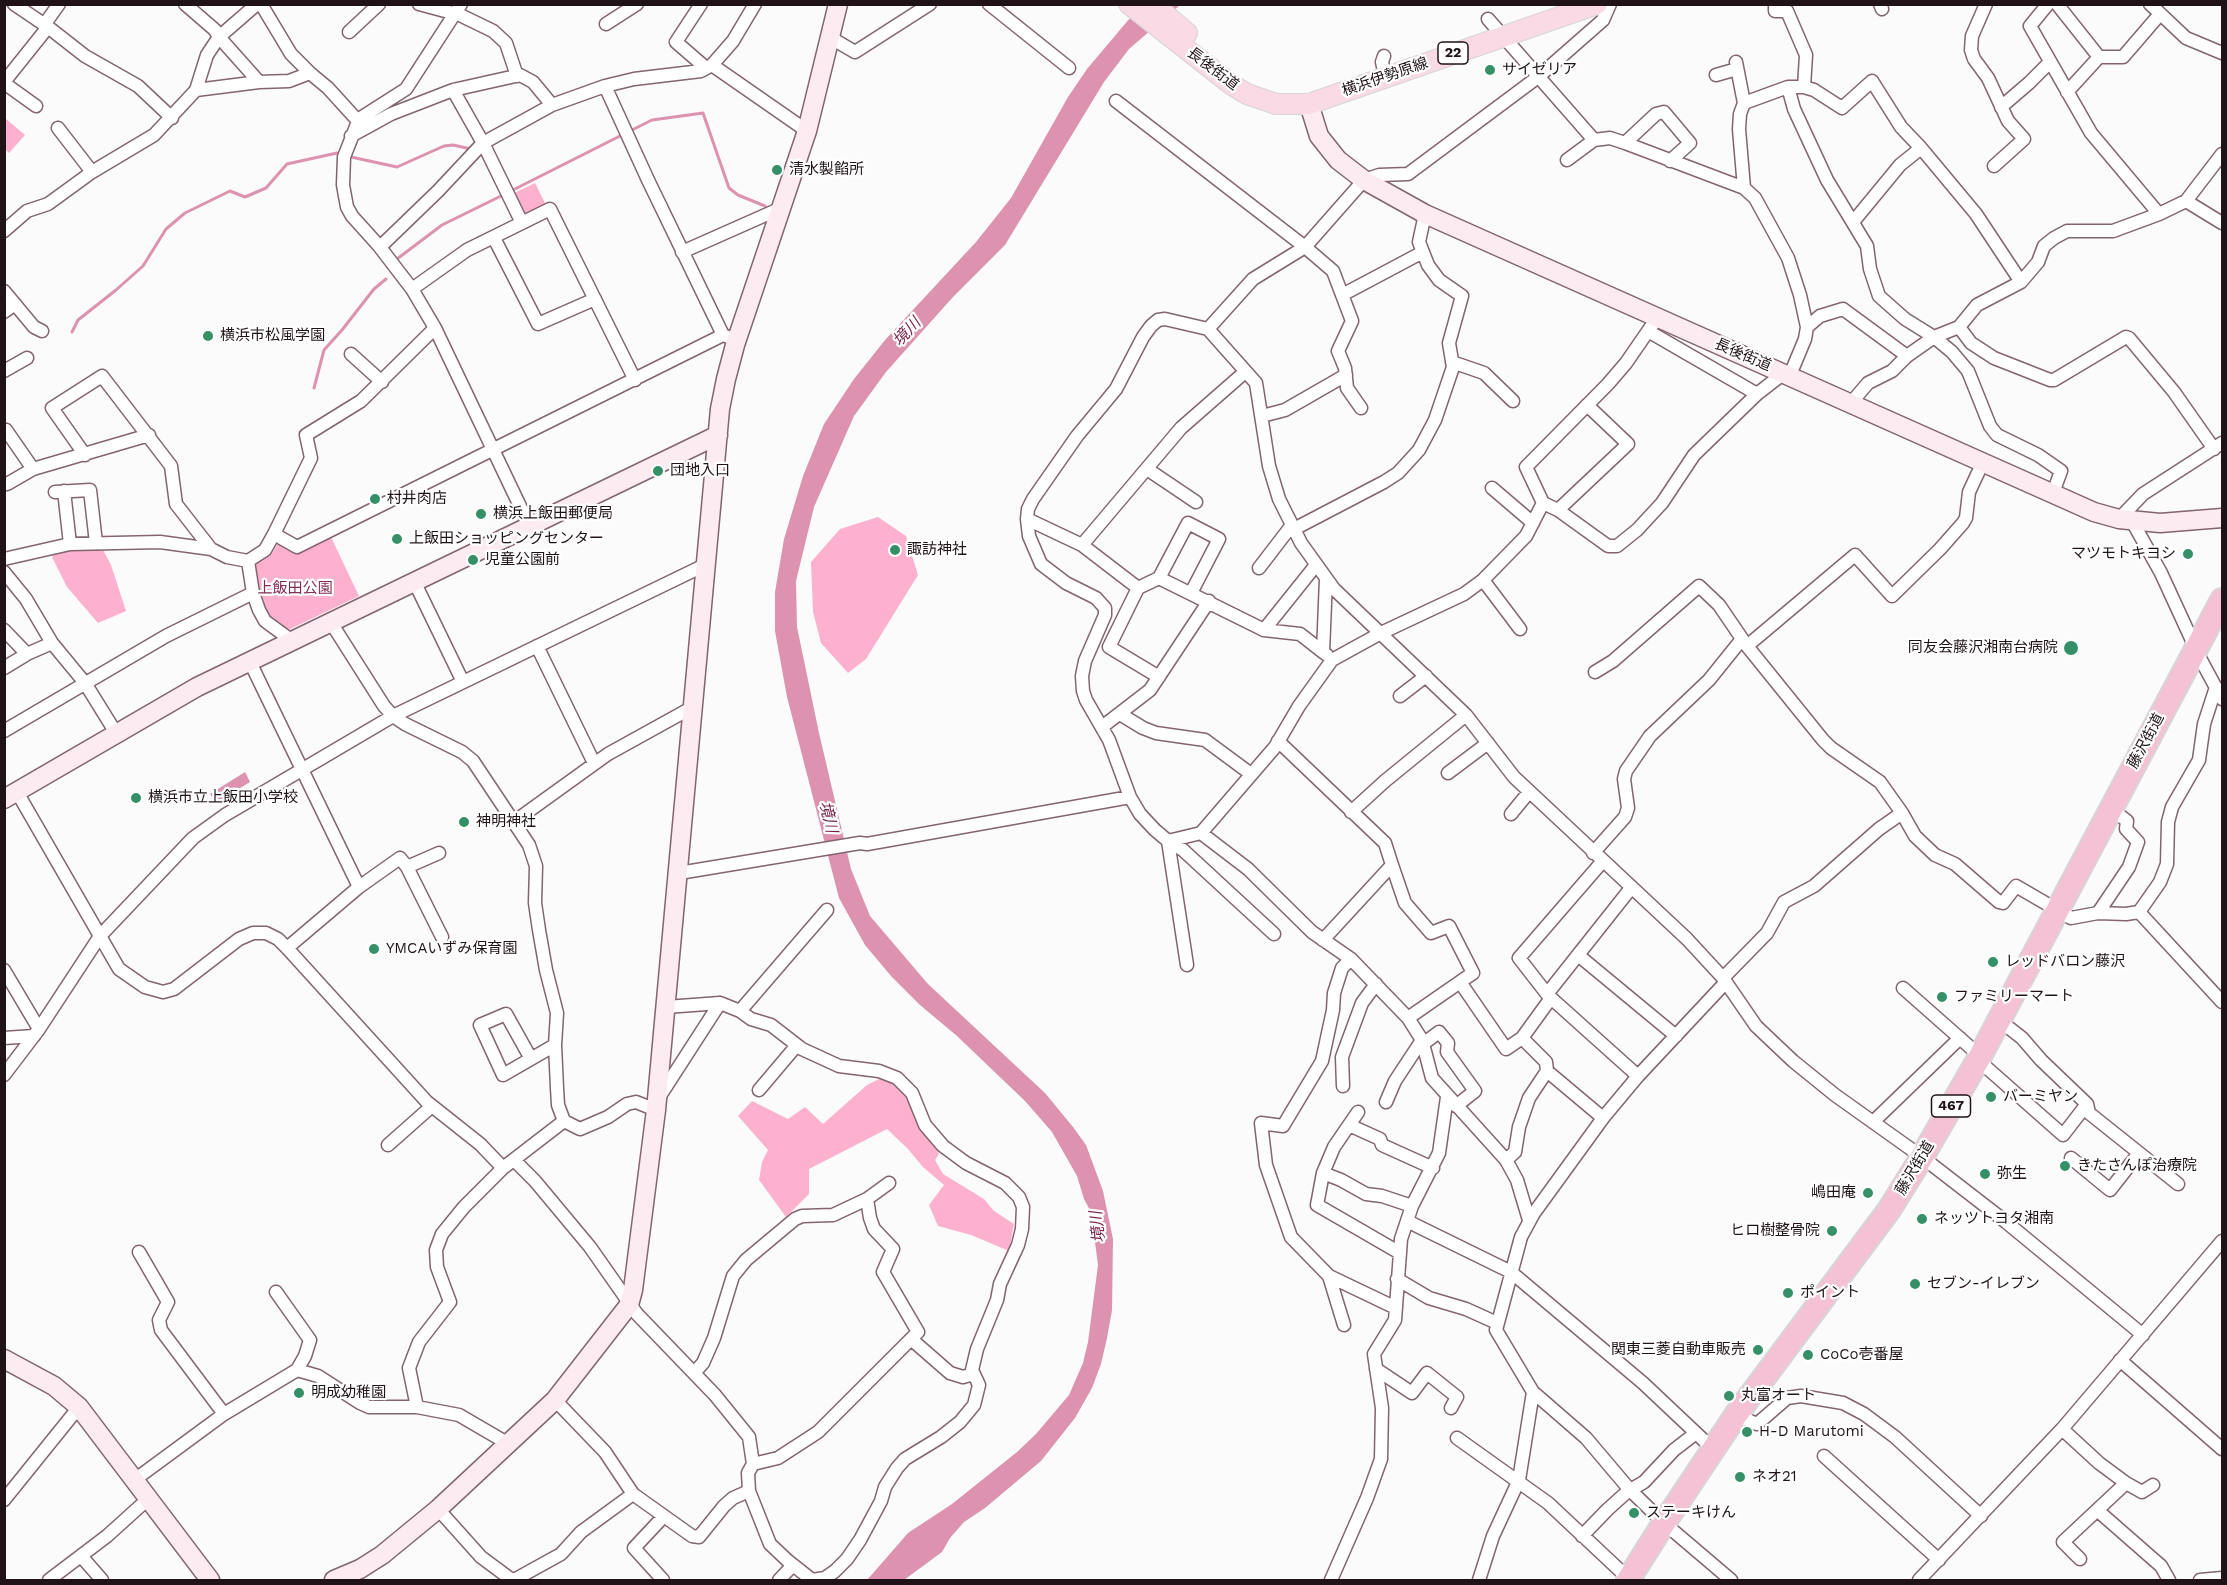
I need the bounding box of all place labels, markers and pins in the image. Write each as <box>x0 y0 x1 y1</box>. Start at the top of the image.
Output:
place label: サイゼリア <box>1502 61 1577 79</box>
marker: サイゼリア <box>1483 63 1497 77</box>
place label: 清水製餡所 <box>789 161 864 179</box>
marker: 清水製餡所 <box>770 163 784 177</box>
place label: 横浜市松風学園 <box>220 327 325 345</box>
marker: 横浜市松風学園 <box>201 329 215 343</box>
place label: 団地入口 <box>670 462 730 480</box>
marker: 団地入口 <box>651 464 665 478</box>
place label: 村井肉店 <box>387 490 447 508</box>
marker: 村井肉店 <box>368 492 382 506</box>
place label: 横浜上飯田郵便局 <box>493 505 613 523</box>
marker: 横浜上飯田郵便局 <box>474 507 488 521</box>
place label: 上飯田ショッピングセンター <box>409 530 604 548</box>
marker: 上飯田ショッピングセンター <box>390 532 404 546</box>
place label: 諏訪神社 <box>907 541 967 559</box>
marker: 諏訪神社 <box>888 543 902 557</box>
place label: マツモトキヨシ <box>2071 545 2176 563</box>
marker: マツモトキヨシ <box>2181 547 2195 561</box>
place label: 児童公園前 <box>485 551 560 569</box>
marker: 児童公園前 <box>466 553 480 567</box>
place label: 同友会藤沢湘南台病院 <box>1908 639 2058 657</box>
marker: 同友会藤沢湘南台病院 <box>2062 639 2080 657</box>
place label: 横浜市立上飯田小学校 <box>148 789 298 807</box>
marker: 横浜市立上飯田小学校 <box>129 791 143 805</box>
place label: 神明神社 <box>476 813 536 831</box>
marker: 神明神社 <box>457 815 471 829</box>
place label: YMCAいずみ保育園 <box>386 940 517 958</box>
marker: YMCAいずみ保育園 <box>367 942 381 956</box>
place label: レッドバロン藤沢 <box>2005 953 2125 971</box>
marker: レッドバロン藤沢 <box>1986 955 2000 969</box>
place label: ファミリーマート <box>1954 988 2074 1006</box>
marker: ファミリーマート <box>1935 990 1949 1004</box>
place label: バーミヤン <box>2003 1088 2078 1106</box>
marker: バーミヤン <box>1984 1090 1998 1104</box>
place label: きたさんぽ治療院 <box>2077 1157 2197 1175</box>
marker: きたさんぽ治療院 <box>2058 1159 2072 1173</box>
place label: 弥生 <box>1997 1165 2027 1183</box>
marker: 弥生 <box>1978 1167 1992 1181</box>
place label: 嶋田庵 <box>1811 1184 1856 1202</box>
marker: 嶋田庵 <box>1861 1186 1875 1200</box>
place label: ネッツトヨタ湘南 <box>1934 1210 2054 1228</box>
marker: ネッツトヨタ湘南 <box>1915 1212 1929 1226</box>
place label: ヒロ樹整骨院 <box>1730 1222 1820 1240</box>
marker: ヒロ樹整骨院 <box>1825 1224 1839 1238</box>
place label: セブン-イレブン <box>1927 1275 2040 1293</box>
marker: セブン-イレブン <box>1908 1277 1922 1291</box>
place label: ポイント <box>1800 1284 1860 1302</box>
marker: ポイント <box>1781 1286 1795 1300</box>
place label: 関東三菱自動車販売 <box>1611 1341 1746 1359</box>
marker: 関東三菱自動車販売 <box>1751 1343 1765 1357</box>
place label: CoCo壱番屋 <box>1820 1346 1904 1364</box>
marker: CoCo壱番屋 <box>1801 1348 1815 1362</box>
place label: 明成幼稚園 <box>311 1384 386 1402</box>
marker: 明成幼稚園 <box>292 1386 306 1400</box>
place label: 丸富オート <box>1741 1387 1816 1405</box>
marker: 丸富オート <box>1722 1389 1736 1403</box>
place label: H-D Marutomi <box>1759 1423 1864 1441</box>
marker: H-D Marutomi <box>1740 1425 1754 1439</box>
place label: ネオ21 <box>1752 1468 1797 1486</box>
marker: ネオ21 <box>1733 1470 1747 1484</box>
place label: ステーキけん <box>1646 1504 1736 1522</box>
marker: ステーキけん <box>1627 1506 1641 1520</box>

